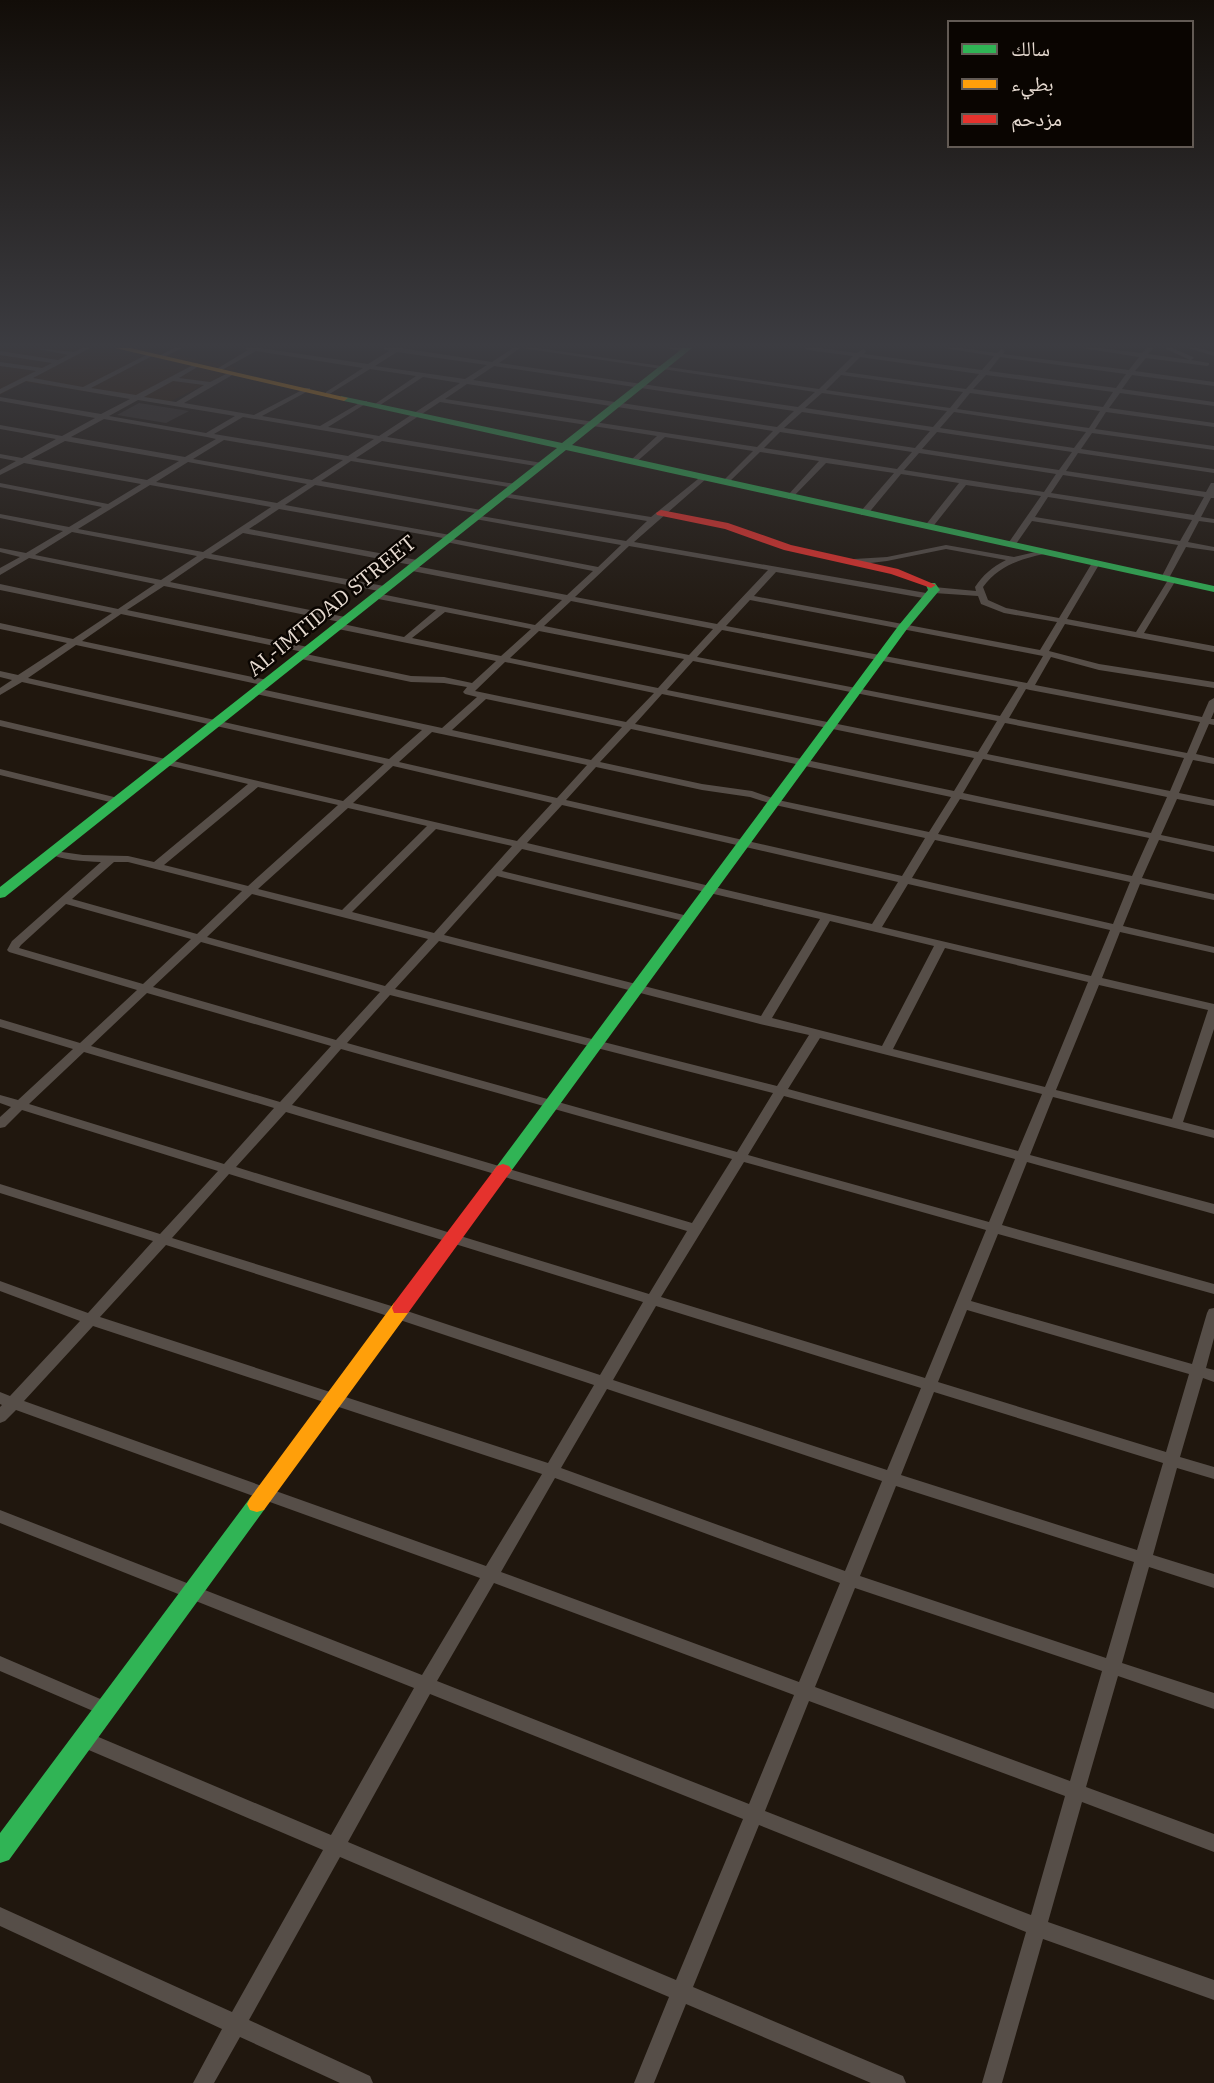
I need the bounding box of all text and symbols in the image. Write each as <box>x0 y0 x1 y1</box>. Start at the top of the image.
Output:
legend <box>948 21 1193 147</box>
text: سالك <box>1011 34 1050 62</box>
text: بطيء <box>1011 69 1054 100</box>
text: مزدحم <box>1011 104 1062 133</box>
street label: AL-IMTIDAD STREET <box>241 528 421 682</box>

